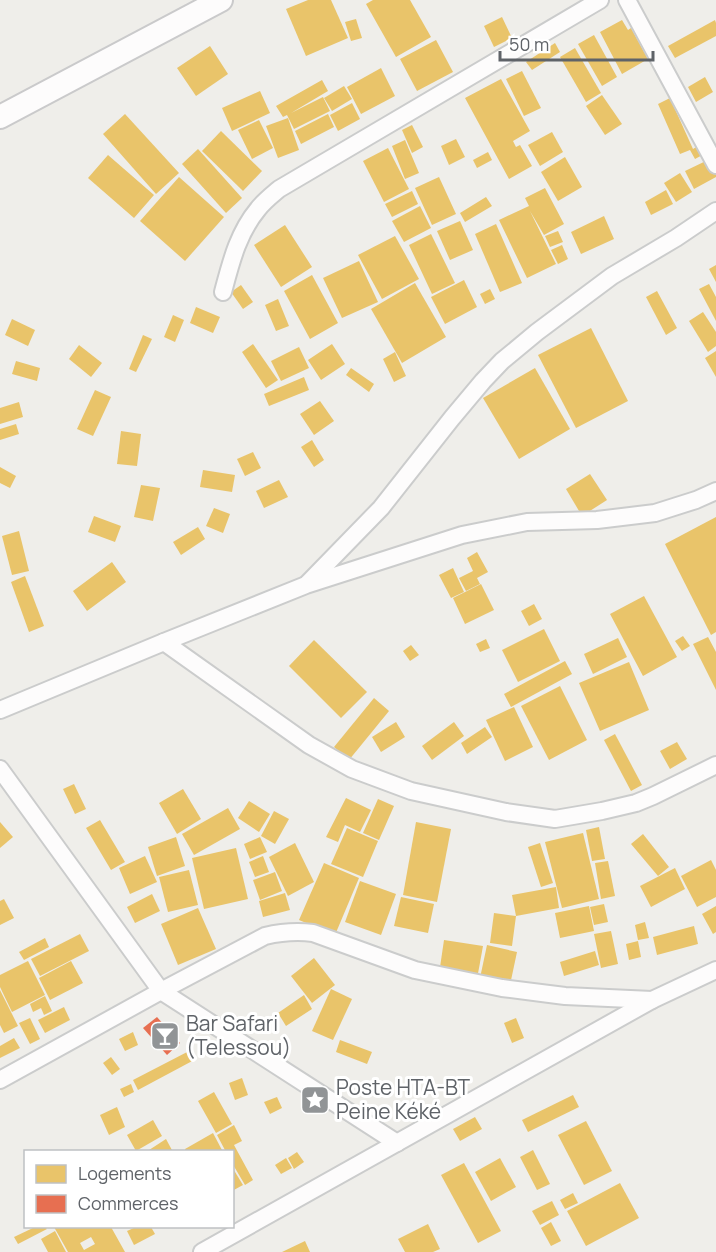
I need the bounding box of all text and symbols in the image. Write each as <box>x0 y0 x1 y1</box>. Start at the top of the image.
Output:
scale bar <box>500 24 653 62</box>
text: 50 m <box>509 32 549 56</box>
place label: Bar Safari (Telessou) <box>186 1009 291 1061</box>
bar icon: Bar Safari (Telessou) <box>149 1020 181 1052</box>
place label: Poste HTA-BT Peine Kéké <box>336 1073 470 1125</box>
place icon: Poste HTA-BT Peine Kéké <box>299 1084 331 1116</box>
legend <box>24 1150 234 1228</box>
text: Logements <box>78 1161 172 1185</box>
text: Commerces <box>78 1191 179 1215</box>

